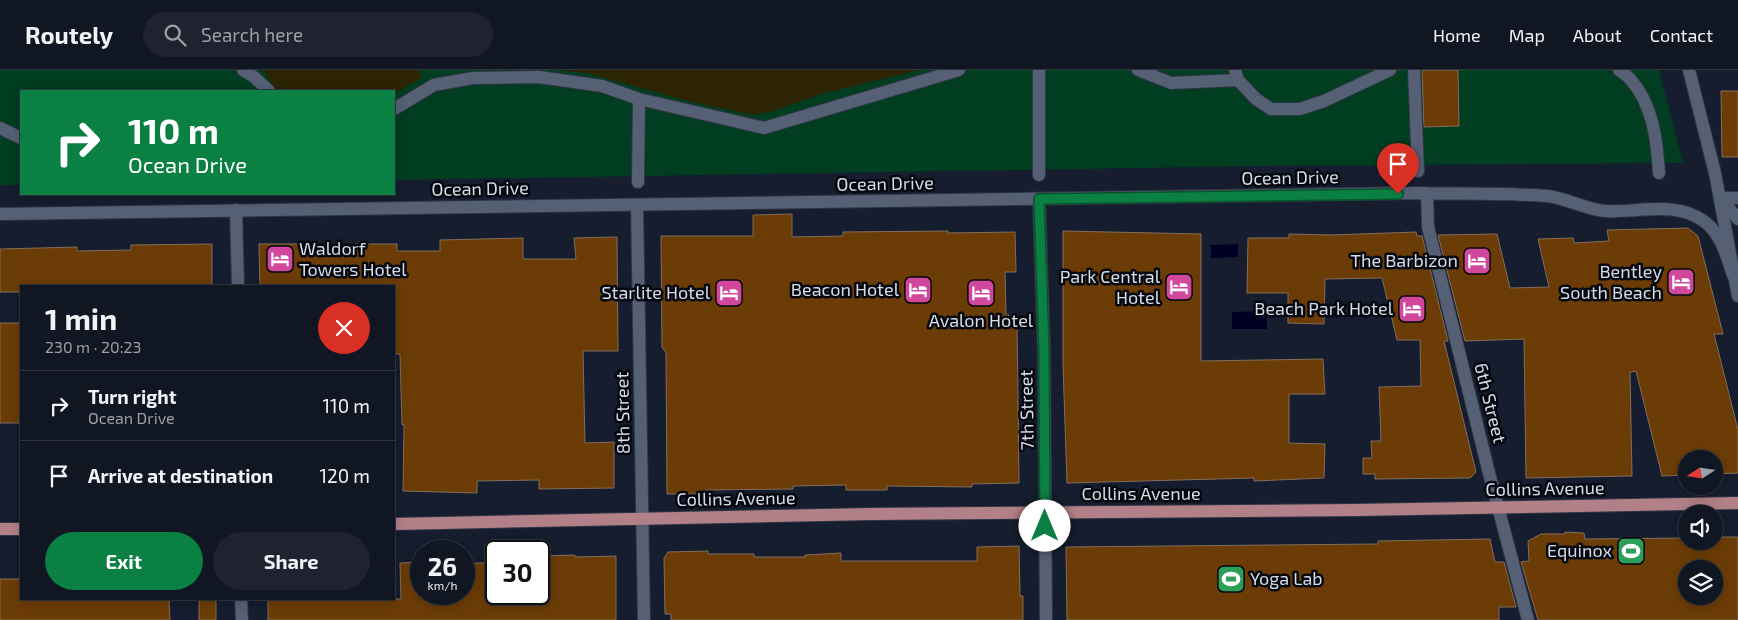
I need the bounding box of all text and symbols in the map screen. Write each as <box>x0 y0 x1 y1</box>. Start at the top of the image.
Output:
search box <box>143 12 493 57</box>
text: Routely <box>25 20 113 49</box>
icon: search <box>161 21 189 49</box>
text: Search here <box>201 23 303 46</box>
text: Home <box>1433 24 1481 46</box>
text: Map <box>1509 24 1545 46</box>
text: About <box>1573 24 1622 46</box>
text: Contact <box>1650 24 1713 46</box>
text: 110 m <box>128 109 219 151</box>
icon: right <box>45 110 110 175</box>
pin <box>1377 143 1419 194</box>
icon: arrive <box>1384 150 1412 178</box>
text: Ocean Drive <box>128 151 247 177</box>
street label: Ocean Drive <box>1241 165 1339 189</box>
street label: Ocean Drive <box>836 171 934 195</box>
street label: Ocean Drive <box>431 176 529 200</box>
place label: Waldorf Towers Hotel <box>299 237 407 280</box>
hotel icon: Waldorf Towers Hotel <box>265 244 295 274</box>
hotel icon: The Barbizon <box>1462 246 1492 276</box>
place label: The Barbizon <box>1351 249 1458 271</box>
place label: Bentley South Beach <box>1560 260 1662 303</box>
place label: Park Central Hotel <box>1060 265 1161 308</box>
hotel icon: Bentley South Beach <box>1666 267 1696 297</box>
hotel icon: Park Central Hotel <box>1164 272 1194 302</box>
hotel icon: Beacon Hotel <box>903 275 933 305</box>
hotel icon: Starlite Hotel <box>714 278 744 308</box>
place label: Beacon Hotel <box>791 278 900 300</box>
hotel icon: Avalon Hotel <box>966 278 996 308</box>
place label: Starlite Hotel <box>602 281 711 303</box>
hotel icon: Beach Park Hotel <box>1397 294 1427 324</box>
place label: Beach Park Hotel <box>1254 297 1394 319</box>
text: 1 min <box>45 300 117 336</box>
button: close <box>318 302 370 354</box>
place label: Avalon Hotel <box>929 309 1034 331</box>
text: 230 m · 20:23 <box>45 337 141 356</box>
street label: 6th Street <box>1470 360 1512 445</box>
street label: 7th Street <box>1014 369 1038 450</box>
street label: 8th Street <box>610 372 634 454</box>
text: Turn right <box>88 385 176 408</box>
icon: right <box>45 392 73 420</box>
text: 110 m <box>323 394 370 417</box>
text: Ocean Drive <box>88 408 175 427</box>
north arrow <box>1678 450 1722 495</box>
map controls <box>1678 450 1723 605</box>
icon: arrive <box>45 462 73 490</box>
text: Arrive at destination <box>88 464 273 487</box>
text: 120 m <box>319 464 370 487</box>
street label: Collins Avenue <box>1485 476 1605 500</box>
street label: Collins Avenue <box>1081 482 1201 504</box>
street label: Collins Avenue <box>676 486 796 510</box>
position arrow <box>1018 499 1070 551</box>
button: sound <box>1678 505 1723 550</box>
button: Exit <box>45 532 203 590</box>
button: Share <box>213 532 370 590</box>
sports icon: Equinox <box>1616 536 1646 566</box>
place label: Equinox <box>1547 539 1612 561</box>
speed limit sign: 30 <box>485 540 550 605</box>
text: 26 <box>428 551 457 581</box>
button: layers <box>1678 560 1723 605</box>
sports icon: Yoga Lab <box>1216 564 1246 594</box>
place label: Yoga Lab <box>1250 567 1323 589</box>
text: km/h <box>428 578 457 592</box>

